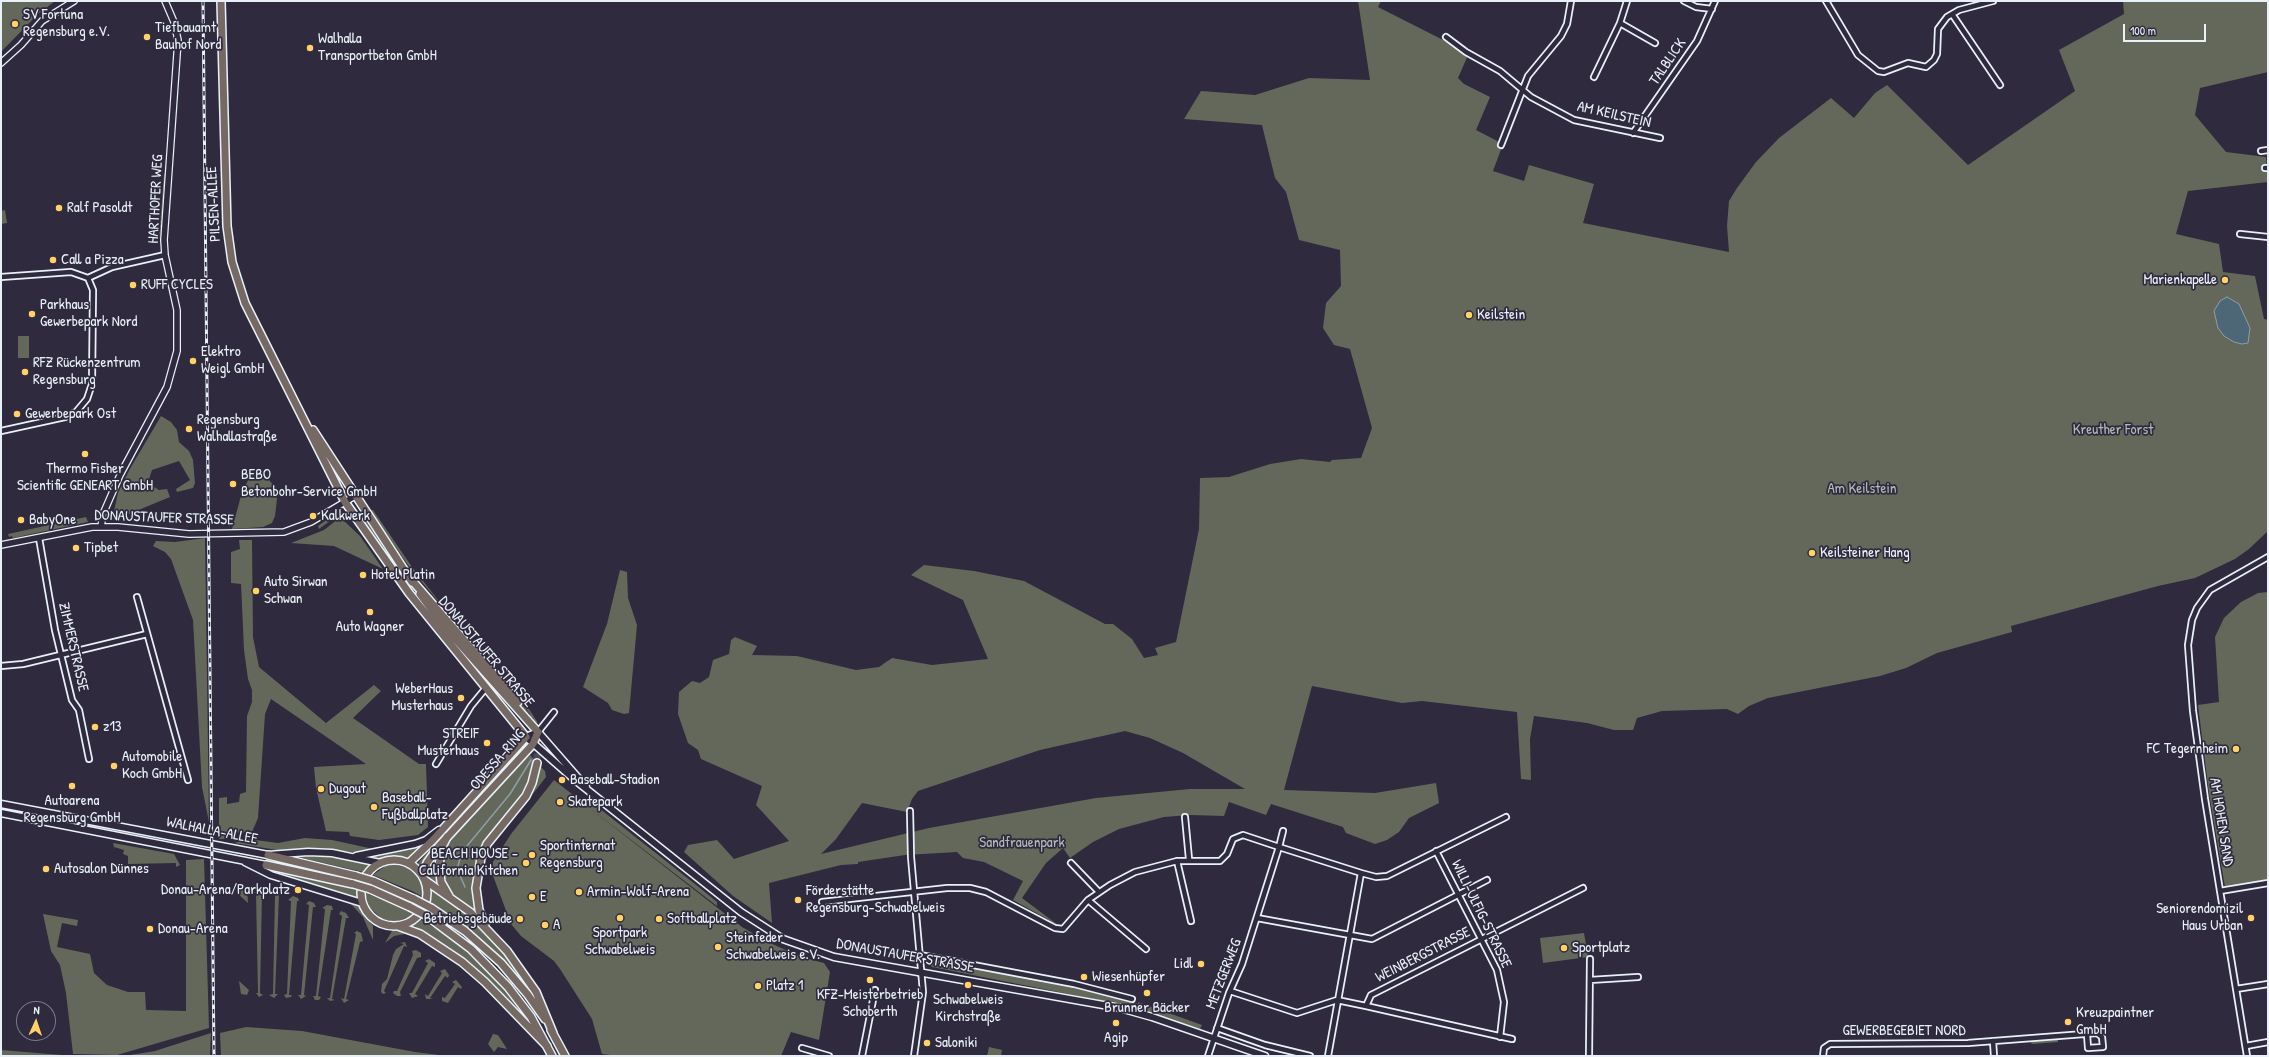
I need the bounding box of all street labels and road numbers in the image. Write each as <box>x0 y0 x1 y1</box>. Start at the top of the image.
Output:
street label: TALBLICK <box>1646 35 1690 89</box>
street label: AM KEILSTEIN <box>1575 98 1653 132</box>
street label: HARTHOFER WEG <box>145 154 167 244</box>
street label: PILSEN-ALLEE <box>203 166 225 242</box>
street label: DONAUSTAUFER STRASSE <box>94 507 234 529</box>
street label: DONAUSTAUFER STRASSE <box>434 593 538 711</box>
street label: ZIMMERSTRASSE <box>54 601 92 693</box>
street label: ODESSA-RING <box>467 726 529 794</box>
street label: AM HOHEN SAND <box>2205 776 2237 868</box>
street label: WALHALLA-ALLEE <box>165 813 259 849</box>
street label: WILLI-ULFIG-STRASSE <box>1447 857 1515 971</box>
street label: WEINBERGSTRASSE <box>1373 923 1473 987</box>
street label: DONAUSTAUFER STRASSE <box>835 935 975 977</box>
street label: METZGERWEG <box>1202 936 1246 1012</box>
street label: GEWERBEGEBIET NORD <box>1842 1022 1966 1040</box>

